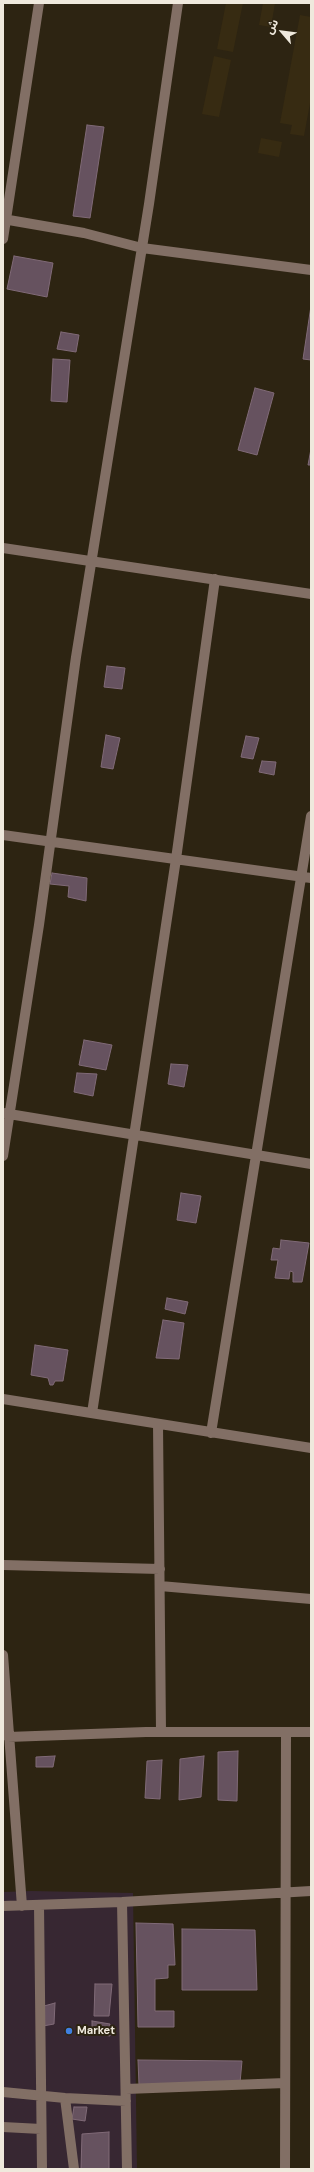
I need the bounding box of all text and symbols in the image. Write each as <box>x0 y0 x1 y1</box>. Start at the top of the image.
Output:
north arrow <box>262 12 302 52</box>
text: ش <box>262 16 281 36</box>
place label: Market <box>77 2024 115 2038</box>
marker: Market <box>64 2026 74 2036</box>

